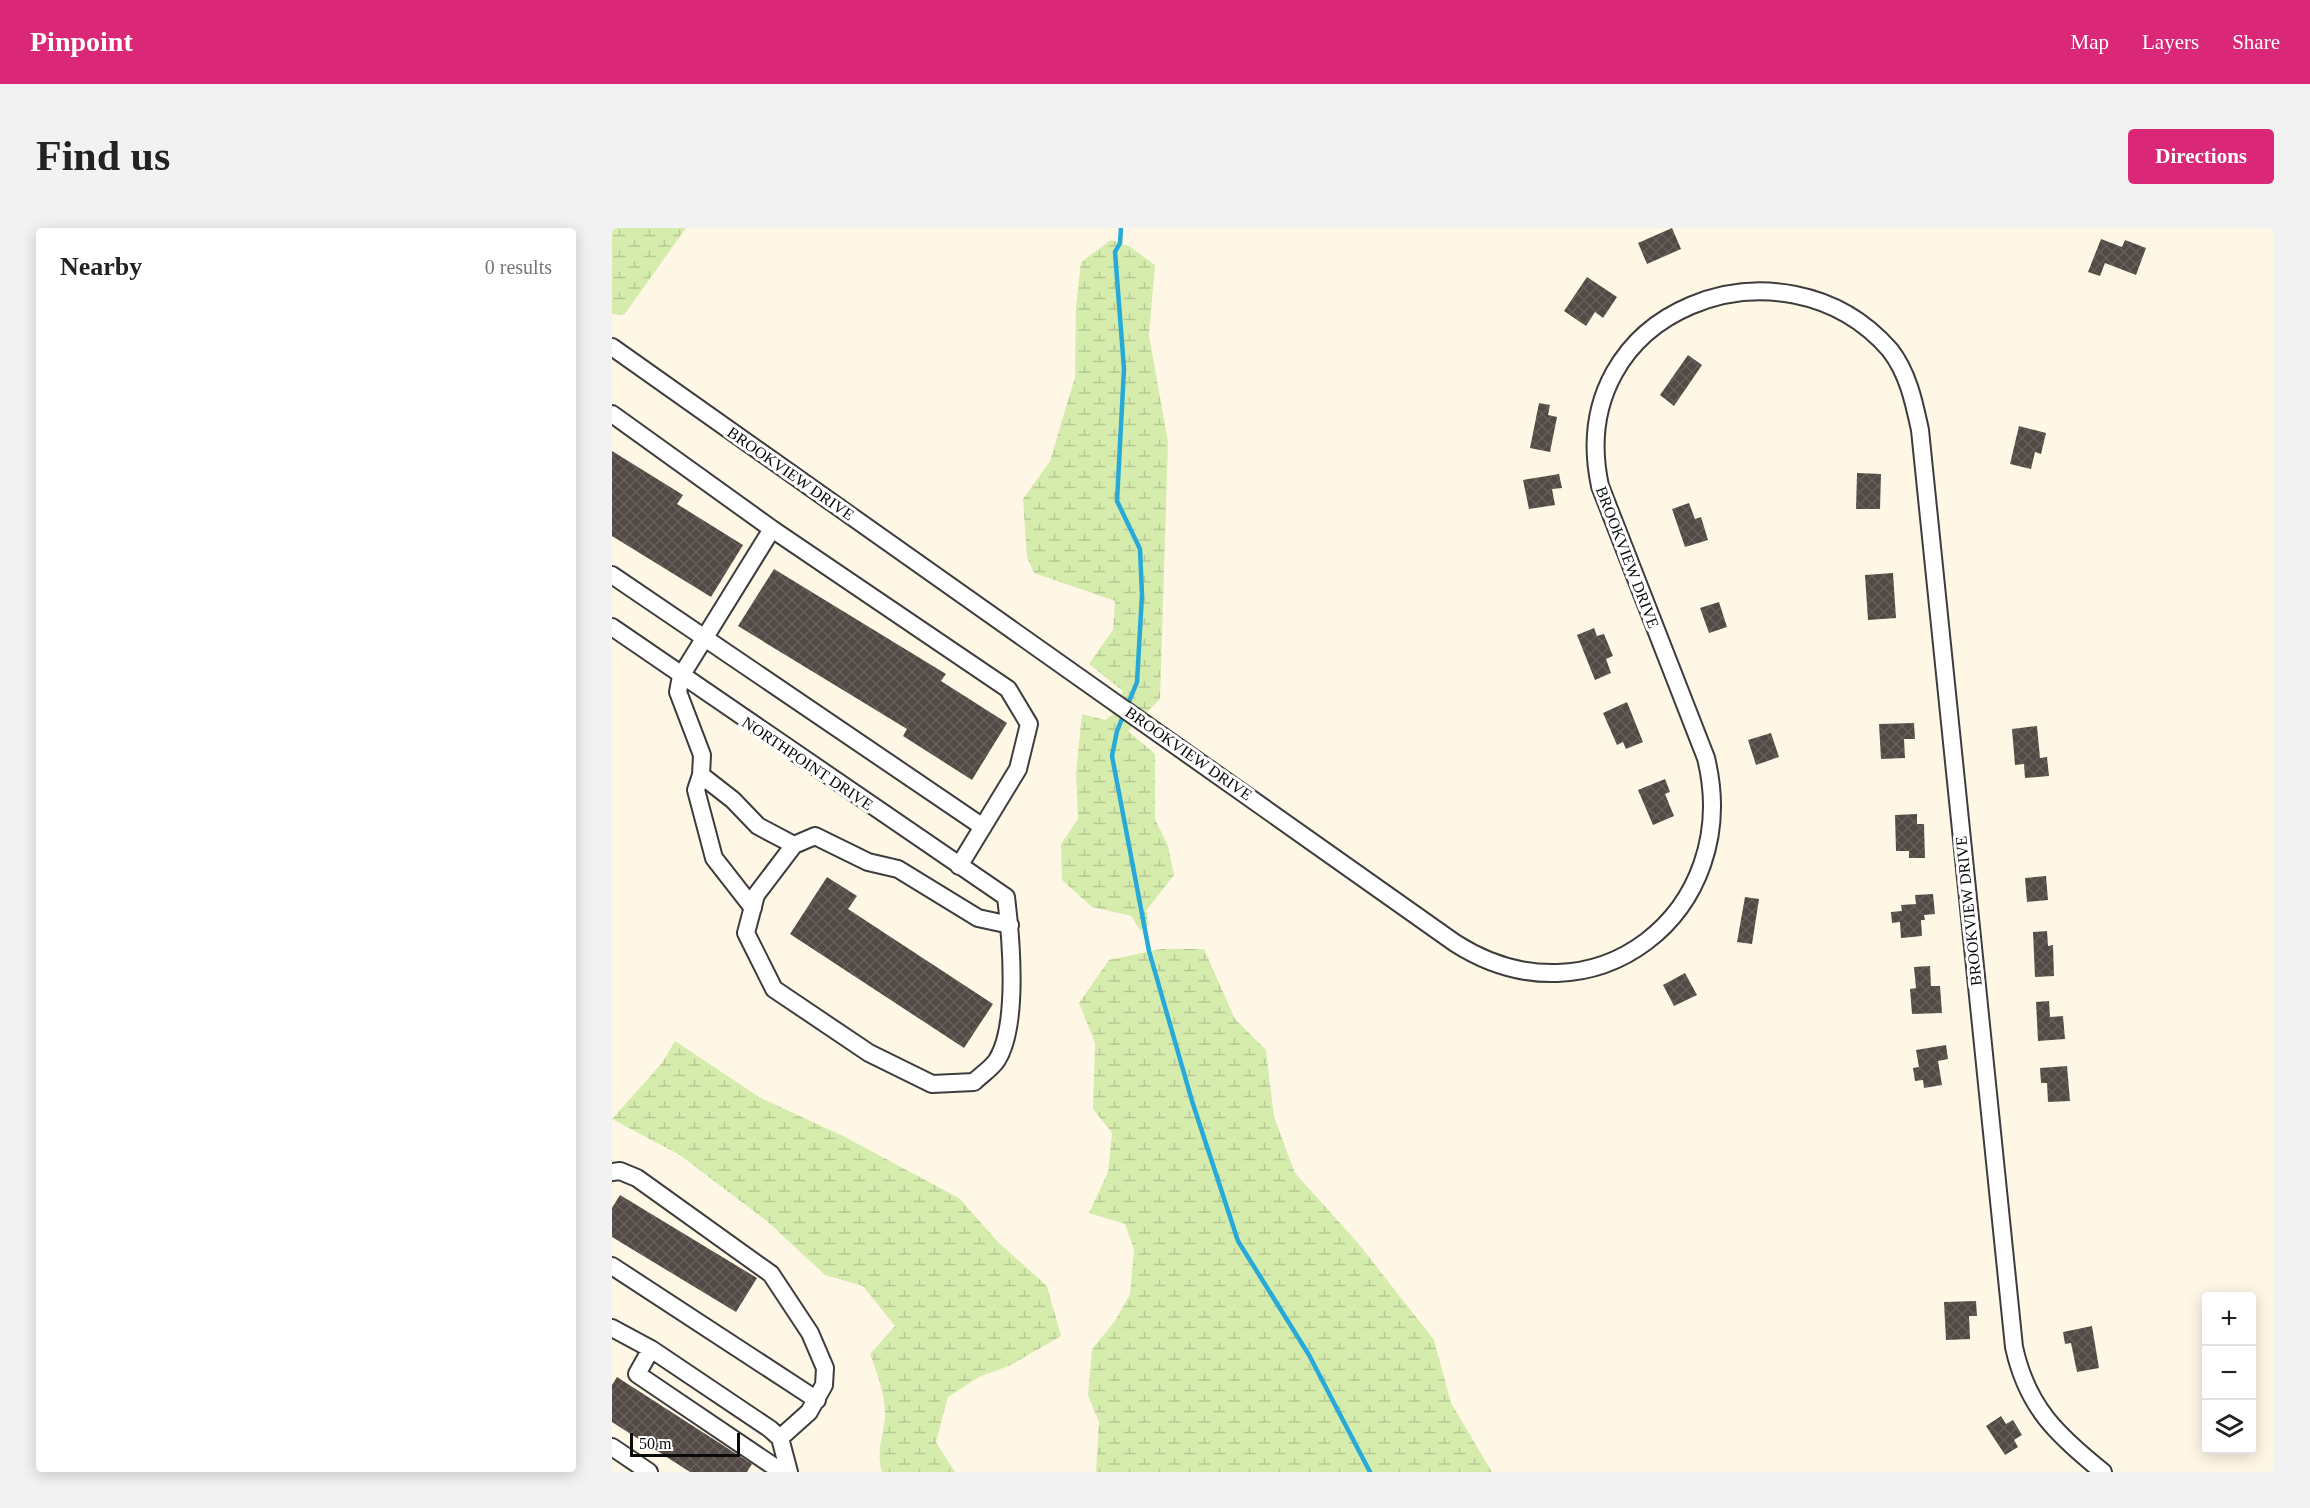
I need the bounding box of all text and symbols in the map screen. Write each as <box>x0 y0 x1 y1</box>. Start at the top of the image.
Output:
text: Pinpoint <box>30 26 133 57</box>
text: Map <box>2071 30 2109 54</box>
text: Layers <box>2142 30 2199 54</box>
text: Share <box>2232 30 2280 54</box>
button: Directions <box>2128 129 2274 184</box>
text: Find us <box>36 133 170 179</box>
text: Nearby <box>60 252 142 281</box>
text: 0 results <box>485 256 552 278</box>
street label: BROOKVIEW DRIVE <box>724 423 857 523</box>
street label: BROOKVIEW DRIVE <box>1593 484 1662 630</box>
street label: BROOKVIEW DRIVE <box>1122 703 1255 803</box>
street label: NORTHPOINT DRIVE <box>739 713 876 813</box>
street label: BROOKVIEW DRIVE <box>1952 835 1985 987</box>
map controls <box>2202 1292 2256 1454</box>
button: + <box>2202 1292 2256 1346</box>
button: − <box>2202 1346 2256 1400</box>
button: layers <box>2202 1400 2256 1454</box>
scale bar <box>630 1430 740 1458</box>
text: 50 m <box>639 1435 671 1452</box>

